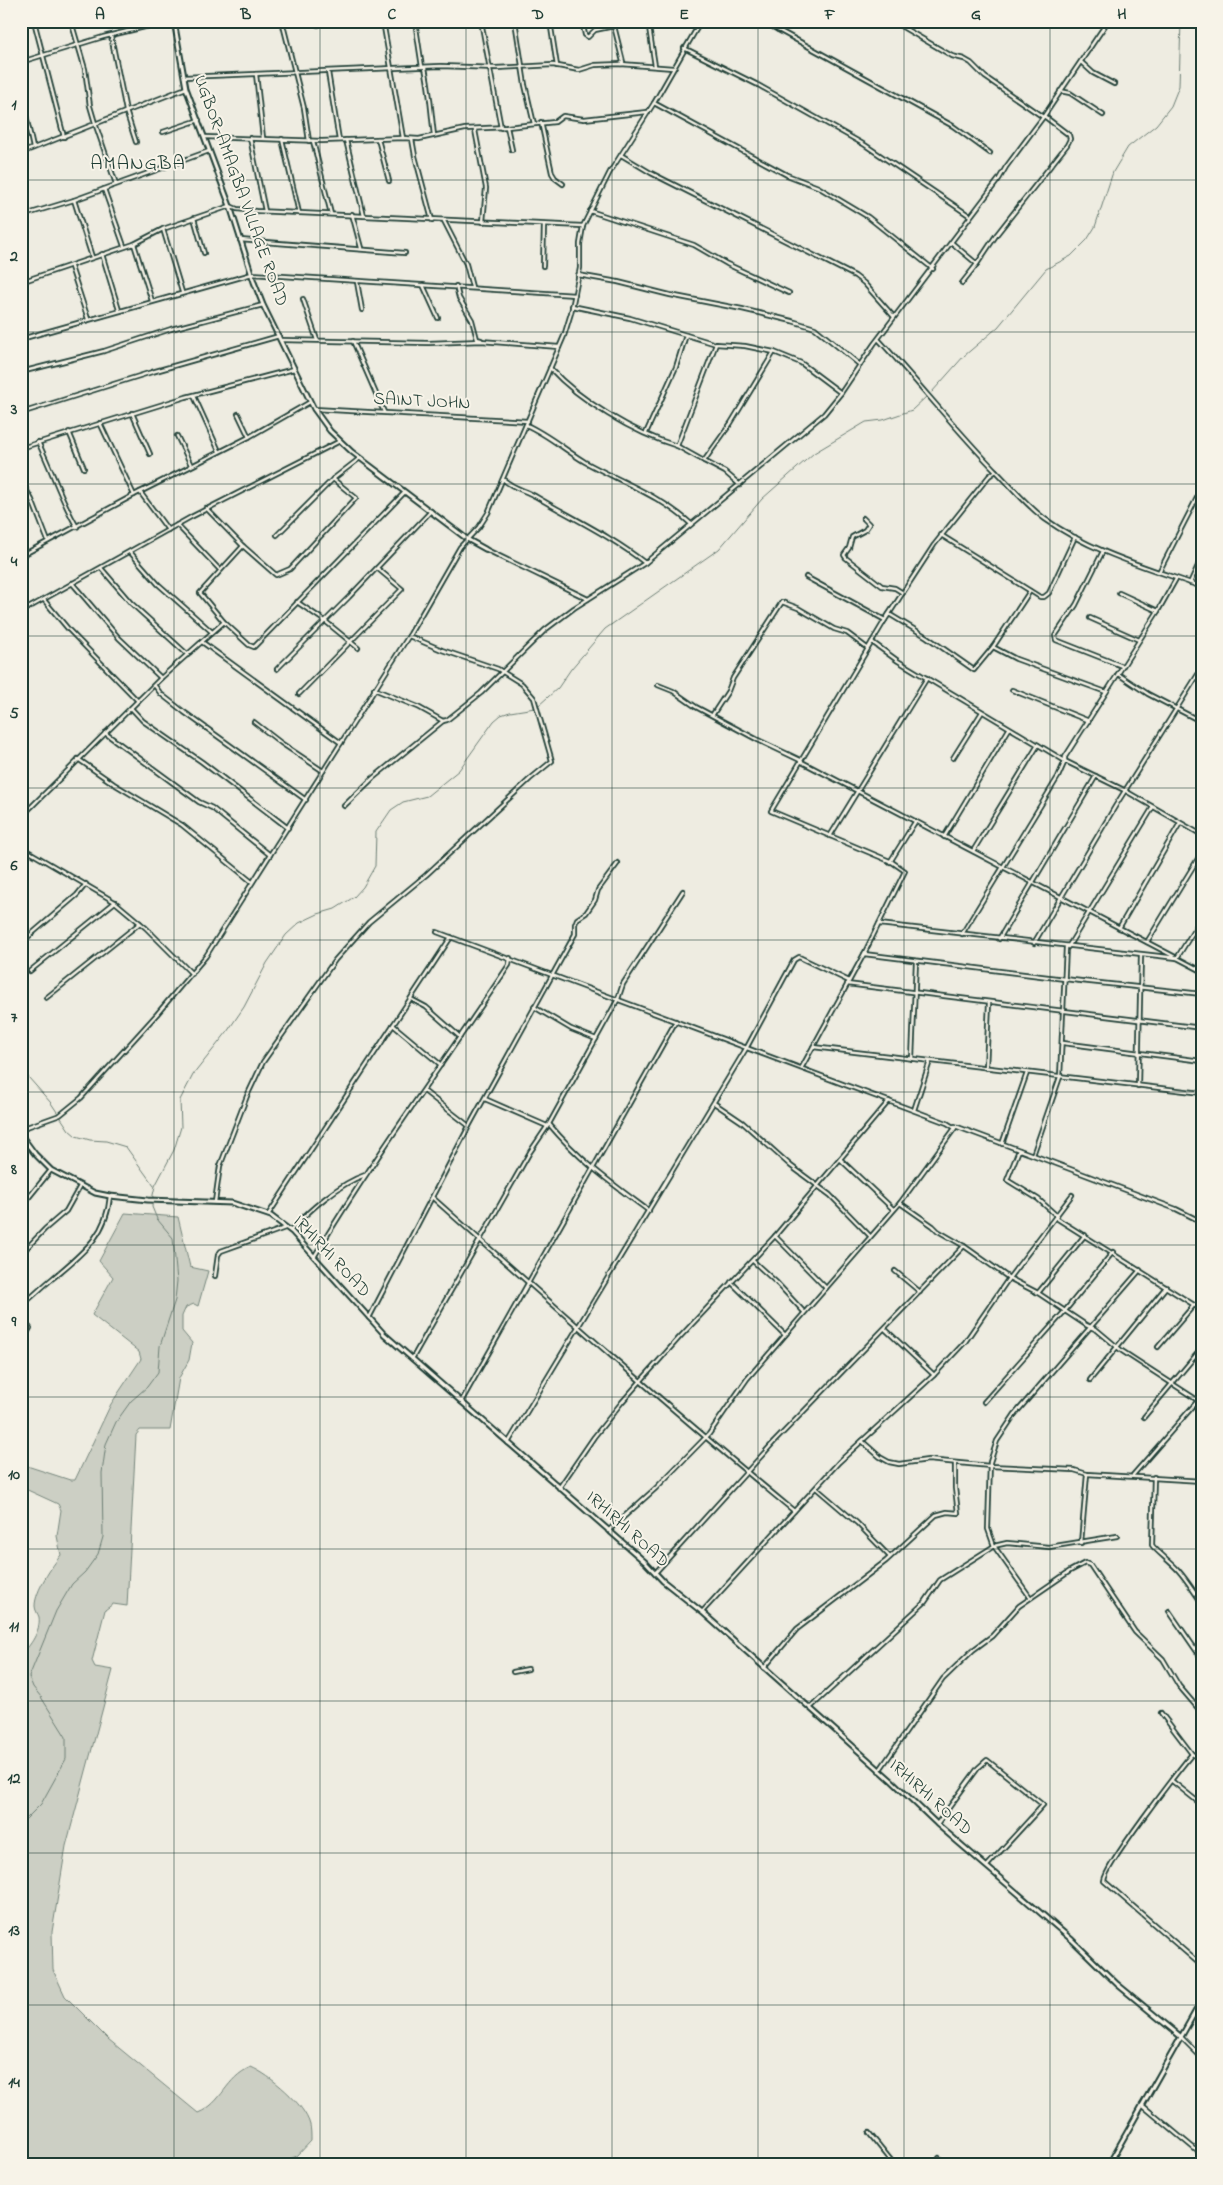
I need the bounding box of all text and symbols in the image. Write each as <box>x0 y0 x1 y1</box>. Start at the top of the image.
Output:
text: A <box>95 3 105 27</box>
text: B <box>240 3 252 27</box>
text: C <box>388 3 397 27</box>
text: D <box>531 3 544 27</box>
text: E <box>679 3 689 27</box>
text: F <box>824 3 836 27</box>
text: G <box>971 3 981 27</box>
text: H <box>1117 3 1127 27</box>
street label: UGBOR-AMAGBA VILLAGE ROAD <box>186 72 294 310</box>
text: 1 <box>11 93 17 117</box>
district label: AMANGBA <box>90 150 186 179</box>
text: 2 <box>9 245 18 269</box>
street label: SAINT JOHN <box>373 386 471 418</box>
text: 3 <box>10 398 18 422</box>
text: 4 <box>10 550 18 574</box>
text: 5 <box>9 702 19 726</box>
text: 6 <box>9 854 18 878</box>
text: 7 <box>11 1006 18 1030</box>
text: 8 <box>10 1158 17 1182</box>
street label: IRHIRHI ROAD <box>286 1210 376 1304</box>
text: 9 <box>11 1310 17 1334</box>
text: 10 <box>8 1463 20 1487</box>
street label: IRHIRHI ROAD <box>580 1485 674 1575</box>
text: 11 <box>9 1615 20 1639</box>
street label: IRHIRHI ROAD <box>883 1753 977 1843</box>
text: 12 <box>7 1767 21 1791</box>
text: 13 <box>8 1919 20 1943</box>
text: 14 <box>8 2071 20 2095</box>

